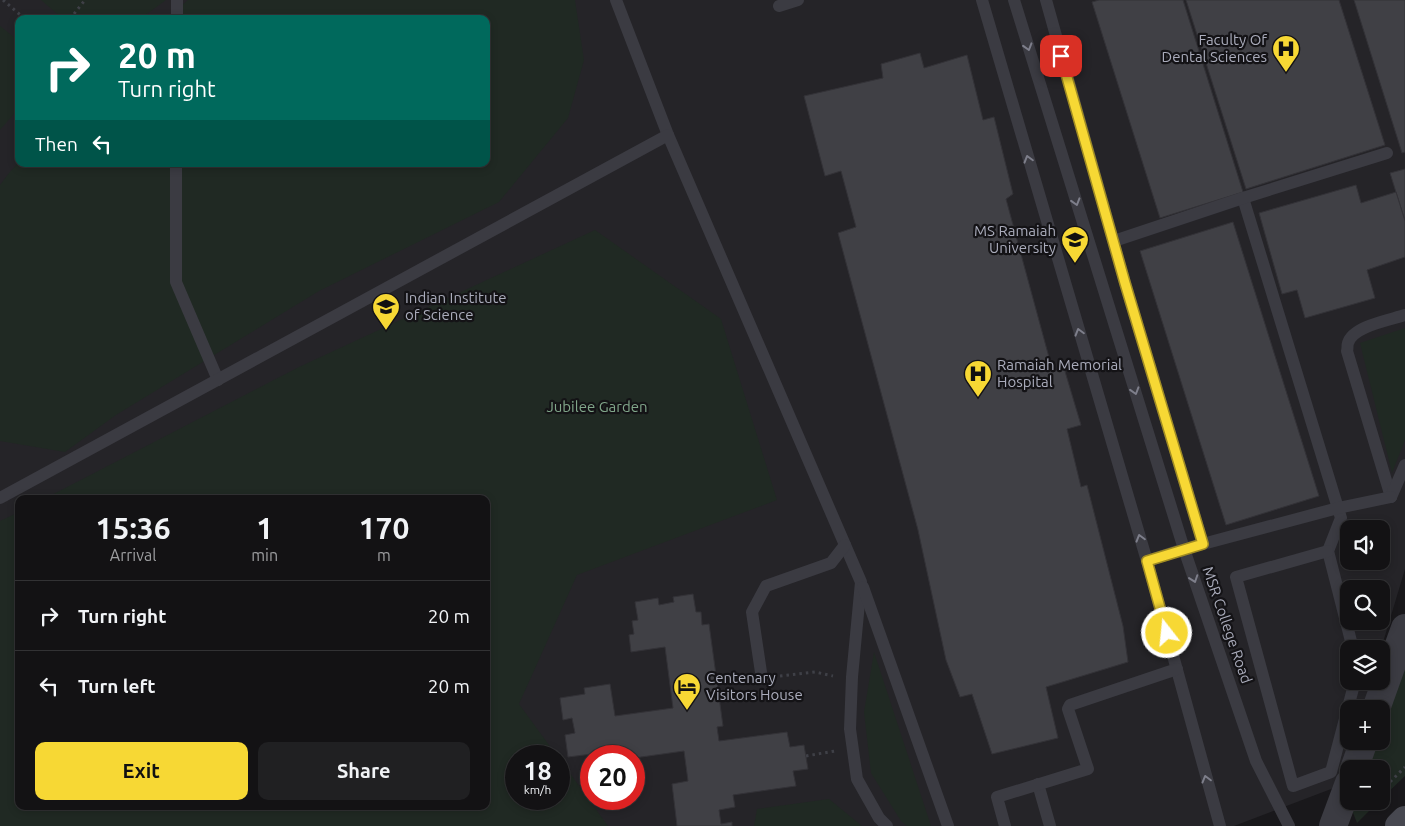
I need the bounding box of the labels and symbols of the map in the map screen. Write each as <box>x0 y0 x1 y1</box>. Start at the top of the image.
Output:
place label: Faculty Of Dental Sciences <box>1162 31 1267 65</box>
hospital icon: Faculty Of Dental Sciences <box>1271 34 1301 73</box>
pin <box>1040 35 1082 77</box>
one-way arrow <box>1023 42 1033 50</box>
one-way arrow <box>1024 156 1034 164</box>
one-way arrow <box>1071 197 1081 205</box>
place label: MS Ramaiah University <box>974 222 1056 256</box>
school or university icon: MS Ramaiah University <box>1060 225 1090 264</box>
place label: Indian Institute of Science <box>405 289 507 323</box>
school or university icon: Indian Institute of Science <box>371 292 401 331</box>
one-way arrow <box>1075 328 1085 336</box>
place label: Ramaiah Memorial Hospital <box>997 356 1122 390</box>
hospital icon: Ramaiah Memorial Hospital <box>963 359 993 398</box>
one-way arrow <box>1129 386 1139 394</box>
park label: Jubilee Garden <box>546 398 648 415</box>
one-way arrow <box>1136 534 1146 543</box>
street label: MSR College Road <box>1199 564 1255 686</box>
one-way arrow <box>1188 574 1198 583</box>
position arrow <box>1140 606 1192 658</box>
place label: Centenary Visitors House <box>706 669 803 703</box>
hotel icon: Centenary Visitors House <box>672 672 702 711</box>
speed limit sign: 20 <box>580 745 645 810</box>
one-way arrow <box>1201 775 1212 784</box>

